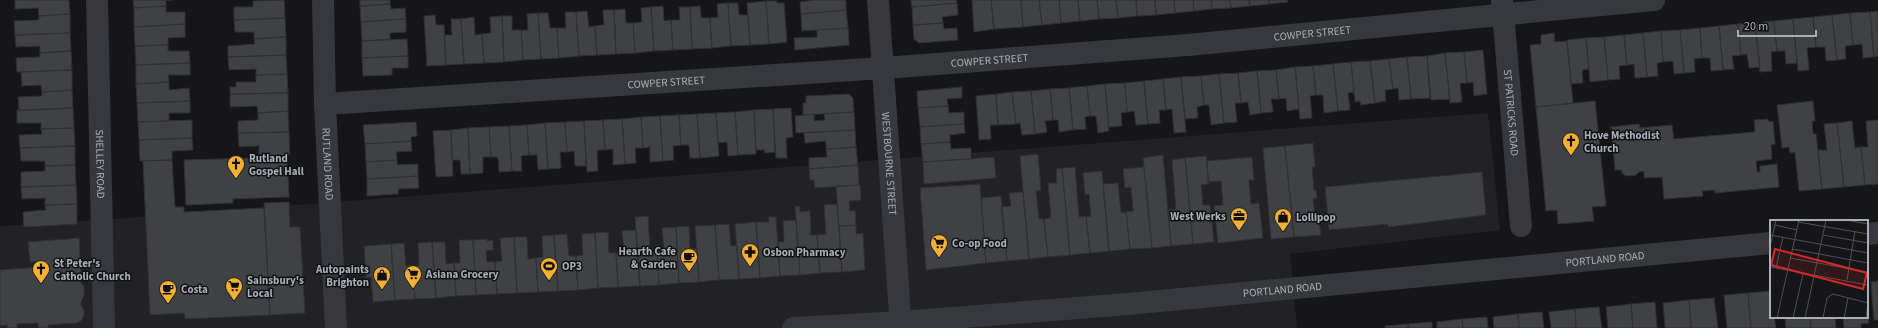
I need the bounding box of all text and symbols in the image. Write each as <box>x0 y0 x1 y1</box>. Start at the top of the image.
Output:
scale bar <box>1738 12 1816 38</box>
text: 20 m <box>1744 18 1768 35</box>
street label: COWPER STREET <box>1273 22 1352 44</box>
street label: COWPER STREET <box>950 50 1029 70</box>
street label: ST PATRICKS ROAD <box>1500 69 1523 157</box>
street label: COWPER STREET <box>627 72 706 92</box>
street label: WESTBOURNE STREET <box>878 111 901 216</box>
street label: RUTLAND ROAD <box>319 127 337 201</box>
place label: Hove Methodist Church <box>1584 128 1661 156</box>
street label: SHELLEY ROAD <box>92 129 109 199</box>
church icon: Hove Methodist Church <box>1561 131 1581 156</box>
place label: Rutland Gospel Hall <box>249 151 305 179</box>
church icon: Rutland Gospel Hall <box>226 154 246 179</box>
office icon: West Werks <box>1229 206 1249 231</box>
shop icon: Lollipop <box>1273 207 1293 232</box>
place label: West Werks <box>1170 209 1226 224</box>
place label: Lollipop <box>1296 210 1336 225</box>
inset map <box>1770 220 1868 318</box>
supermarket icon: Co-op Food <box>929 233 949 258</box>
place label: Co-op Food <box>952 236 1007 251</box>
pharmacy icon: Osbon Pharmacy <box>740 242 760 267</box>
place label: Hearth Cafe & Garden <box>619 244 676 272</box>
place label: Osbon Pharmacy <box>763 245 846 260</box>
cafe icon: Hearth Cafe & Garden <box>679 247 699 272</box>
street label: PORTLAND ROAD <box>1565 248 1645 270</box>
place label: St Peter's Catholic Church <box>54 256 131 284</box>
sports icon: OP3 <box>539 256 559 281</box>
church icon: St Peter's Catholic Church <box>31 259 51 284</box>
place label: OP3 <box>562 259 582 274</box>
place label: Autopaints Brighton <box>315 262 369 290</box>
supermarket icon: Asiana Grocery <box>403 264 423 289</box>
shop icon: Autopaints Brighton <box>372 265 392 290</box>
place label: Asiana Grocery <box>425 267 499 282</box>
place label: Sainsbury's Local <box>247 273 304 301</box>
supermarket icon: Sainsbury's Local <box>224 276 244 301</box>
street label: PORTLAND ROAD <box>1242 278 1323 301</box>
cafe icon: Costa <box>158 279 178 304</box>
place label: Costa <box>181 282 208 297</box>

